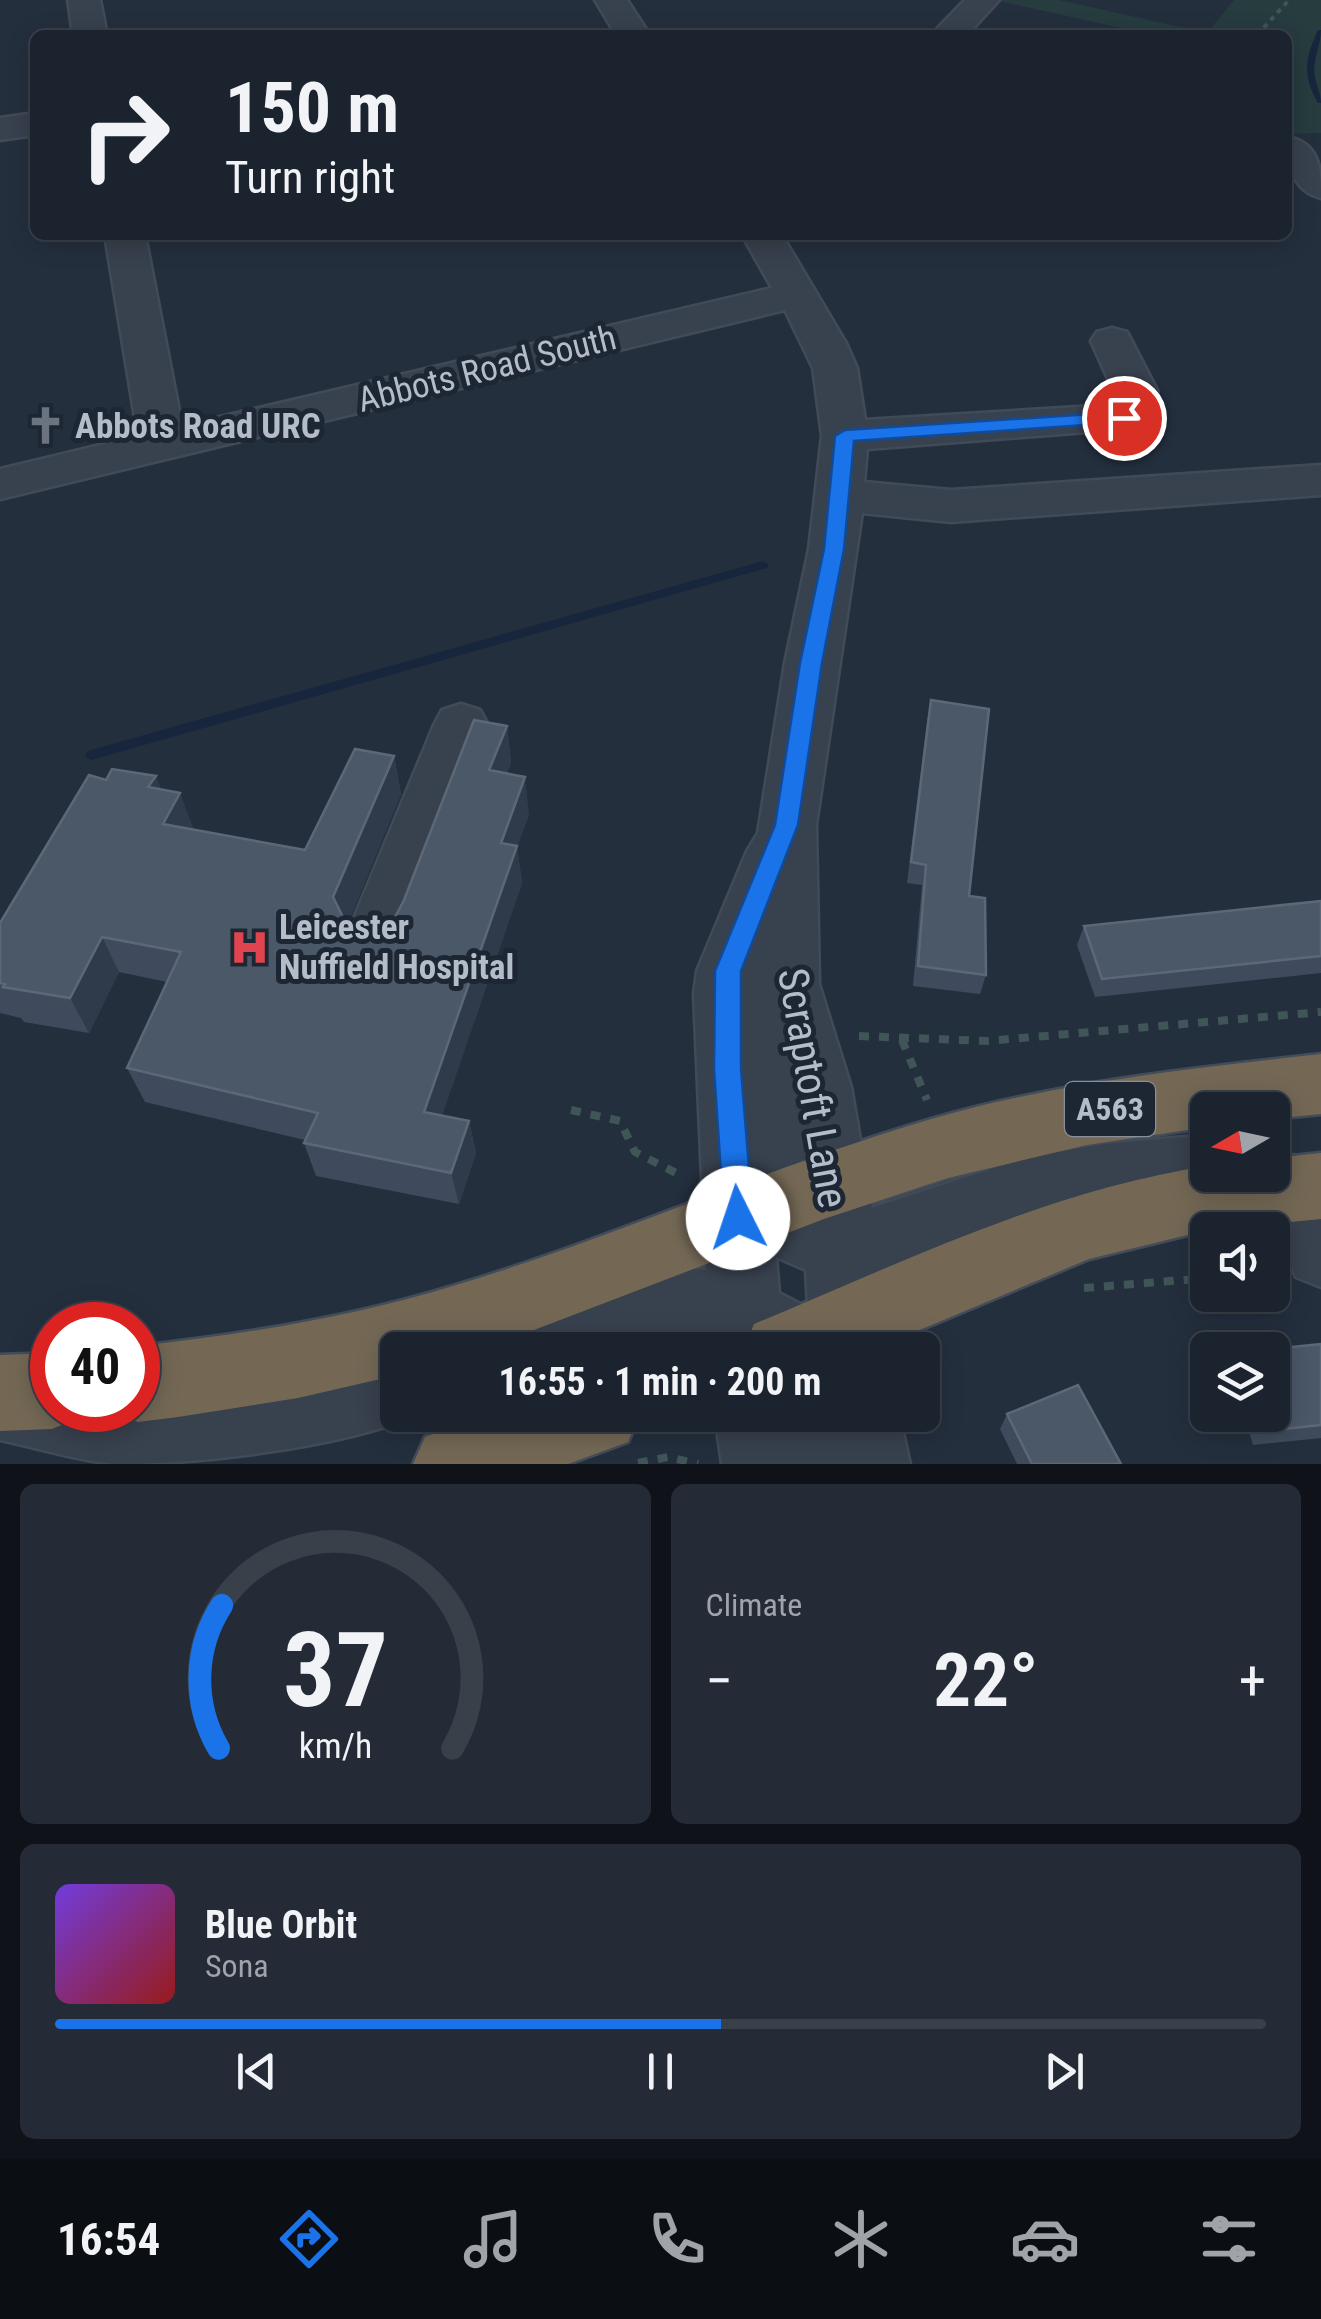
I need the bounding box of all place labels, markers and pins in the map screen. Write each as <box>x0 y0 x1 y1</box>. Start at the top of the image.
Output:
pin <box>1082 376 1167 461</box>
church icon: Abbots Road URC <box>24 405 66 447</box>
place label: Abbots Road URC <box>75 406 321 447</box>
place label: Leicester Nuffield Hospital <box>279 907 514 988</box>
hospital icon: Leicester Nuffield Hospital <box>228 926 270 968</box>

